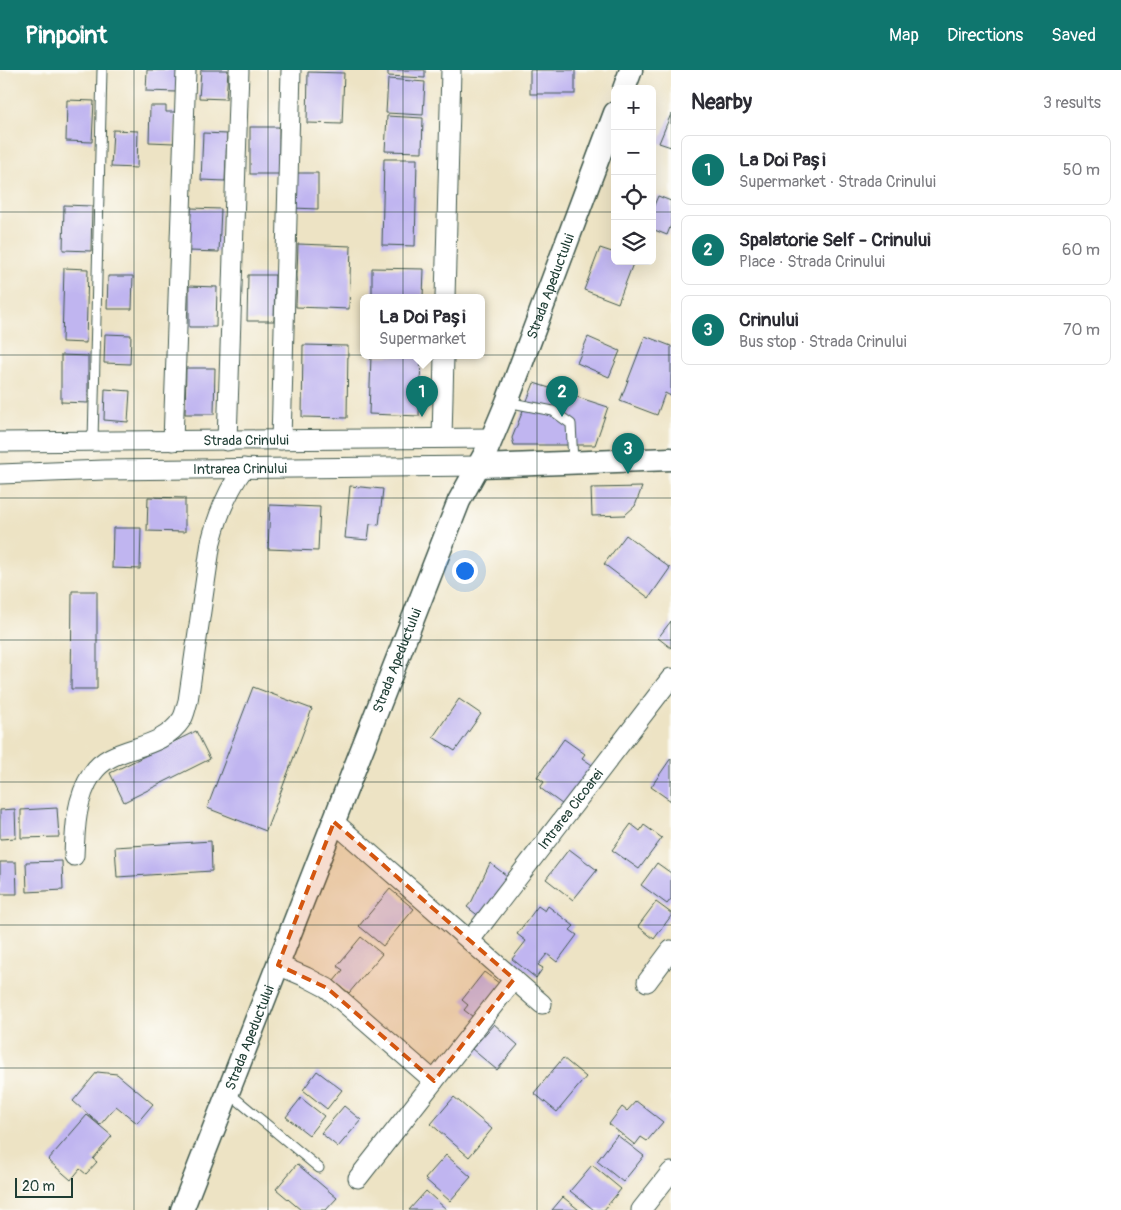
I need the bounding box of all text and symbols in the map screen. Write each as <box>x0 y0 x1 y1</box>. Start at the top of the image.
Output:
text: Pinpoint <box>25 21 107 50</box>
text: Map <box>889 24 919 47</box>
text: Directions <box>947 24 1023 47</box>
text: Saved <box>1051 24 1096 47</box>
map controls <box>611 85 656 265</box>
button: + <box>611 85 656 130</box>
text: Nearby <box>691 89 752 116</box>
text: 3 results <box>1043 93 1101 113</box>
button: − <box>611 130 656 175</box>
text: La Doi Pași <box>739 148 826 172</box>
text: 1 <box>705 160 711 180</box>
text: 50 m <box>1063 160 1100 180</box>
text: Supermarket · Strada Crinului <box>739 172 936 192</box>
button: locate <box>611 175 656 220</box>
button: layers <box>611 220 656 265</box>
text: Spalatorie Self - Crinului <box>739 228 931 252</box>
street label: Strada Apeductului <box>523 231 578 341</box>
text: 2 <box>704 240 712 260</box>
text: 60 m <box>1062 240 1100 260</box>
text: Place · Strada Crinului <box>739 252 885 272</box>
popup <box>360 294 485 359</box>
text: La Doi Pași <box>379 305 466 329</box>
text: Crinului <box>739 308 798 332</box>
text: 3 <box>704 320 712 340</box>
text: 70 m <box>1063 320 1100 340</box>
text: Supermarket <box>379 329 466 349</box>
text: Bus stop · Strada Crinului <box>739 332 907 352</box>
pin: 1 <box>406 376 438 417</box>
pin: 2 <box>546 376 578 417</box>
street label: Strada Crinului <box>203 431 289 449</box>
pin: 3 <box>612 433 644 474</box>
street label: Intrarea Crinului <box>193 460 287 478</box>
your location <box>452 558 478 584</box>
street label: Strada Apeductului <box>369 605 425 715</box>
street label: Intrarea Cicoarei <box>534 765 607 853</box>
street label: Strada Apeductului <box>221 982 278 1092</box>
scale bar <box>15 1175 72 1198</box>
text: 20 m <box>22 1178 55 1195</box>

